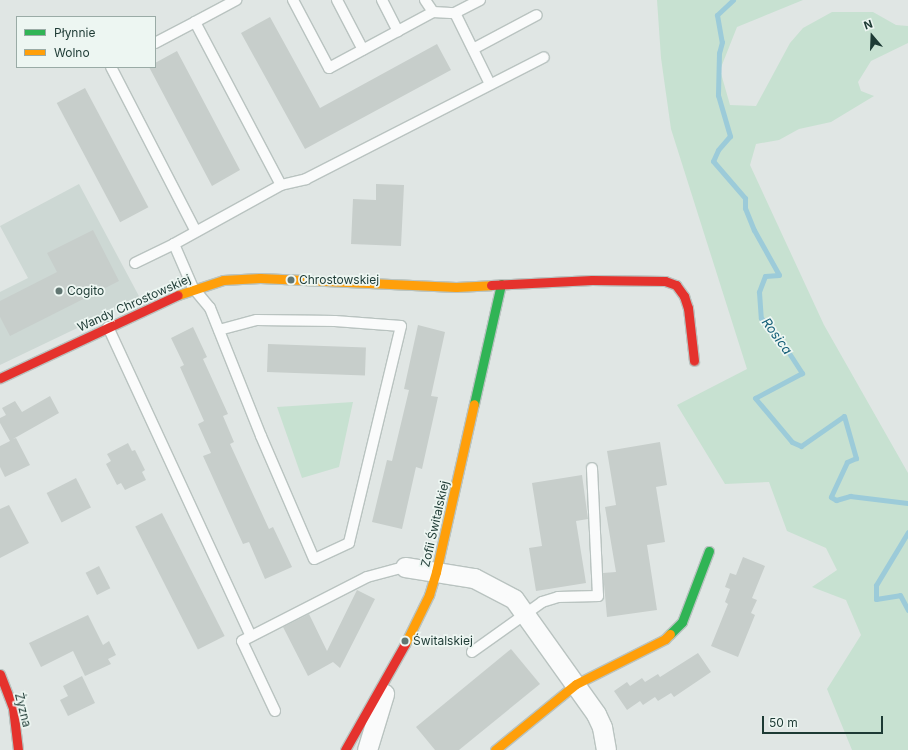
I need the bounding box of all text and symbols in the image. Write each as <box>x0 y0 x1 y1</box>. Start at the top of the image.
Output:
legend <box>16 16 156 68</box>
north arrow <box>852 16 892 56</box>
text: N <box>862 17 874 33</box>
text: Płynnie <box>54 25 95 40</box>
text: Wolno <box>54 45 90 60</box>
street label: Wandy Chrostowskiej <box>75 271 193 335</box>
place label: Chrostowskiej <box>299 273 379 287</box>
marker: Chrostowskiej <box>286 275 296 285</box>
place label: Cogito <box>67 284 104 298</box>
marker: Cogito <box>54 286 64 296</box>
water label: Rosica <box>759 315 795 357</box>
street label: Zofii Świtalskiej <box>418 479 452 569</box>
place label: Świtalskiej <box>413 634 473 648</box>
marker: Świtalskiej <box>400 636 410 646</box>
street label: Żyzna <box>12 691 34 729</box>
scale bar <box>764 708 885 734</box>
text: 50 m <box>769 715 798 730</box>

